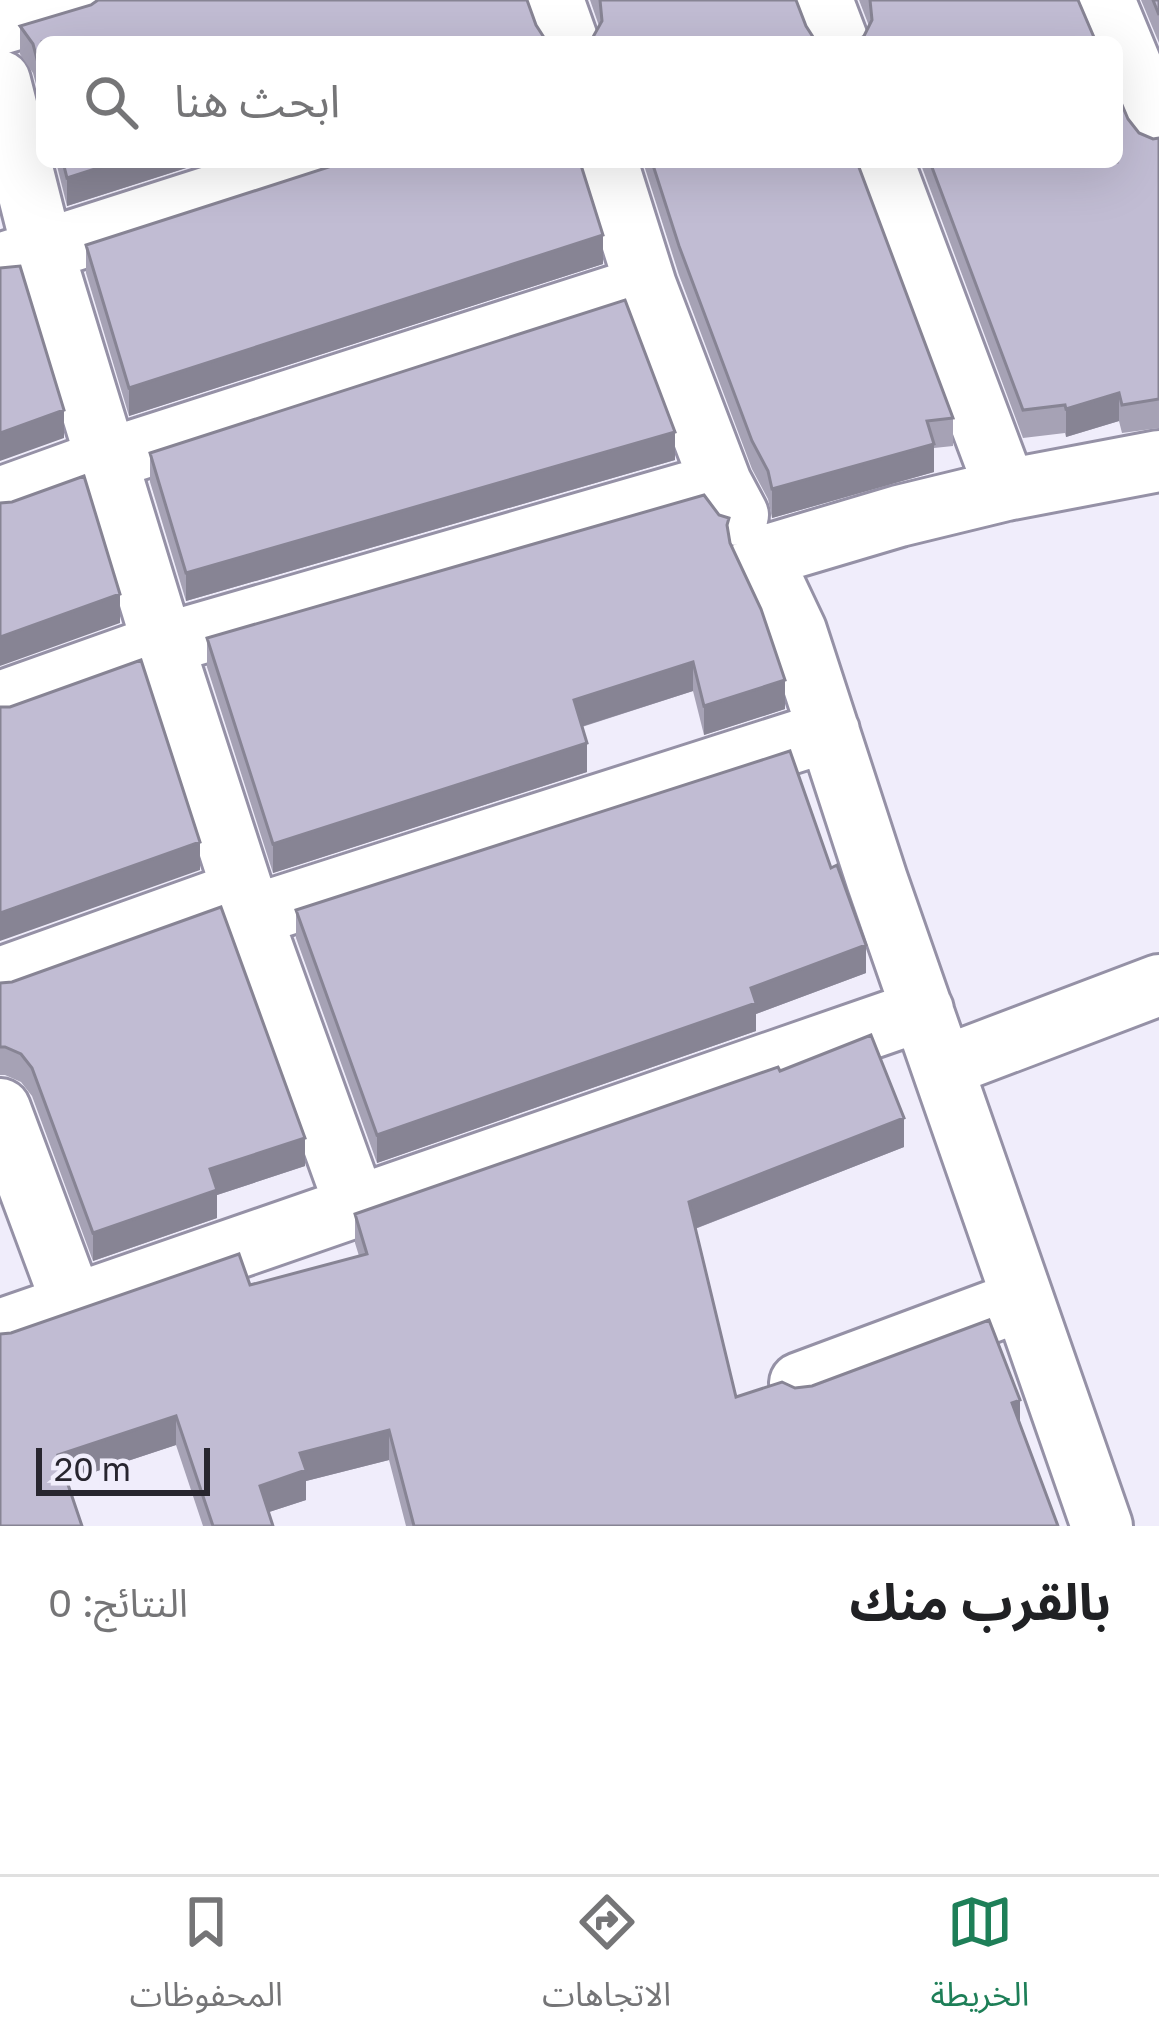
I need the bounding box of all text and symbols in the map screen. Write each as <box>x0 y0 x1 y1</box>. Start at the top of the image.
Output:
search box <box>36 36 1123 168</box>
icon: search <box>78 69 144 135</box>
text: ابحث هنا <box>174 73 340 127</box>
scale bar <box>36 1442 210 1495</box>
text: 20 m <box>54 1449 131 1488</box>
text: بالقرب منك <box>850 1570 1111 1631</box>
text: النتائج: 0 <box>48 1579 188 1626</box>
tab: المحفوظات <box>130 1889 283 2030</box>
tab: الاتجاهات <box>542 1889 671 2030</box>
tab: الخريطة <box>930 1889 1029 2030</box>

